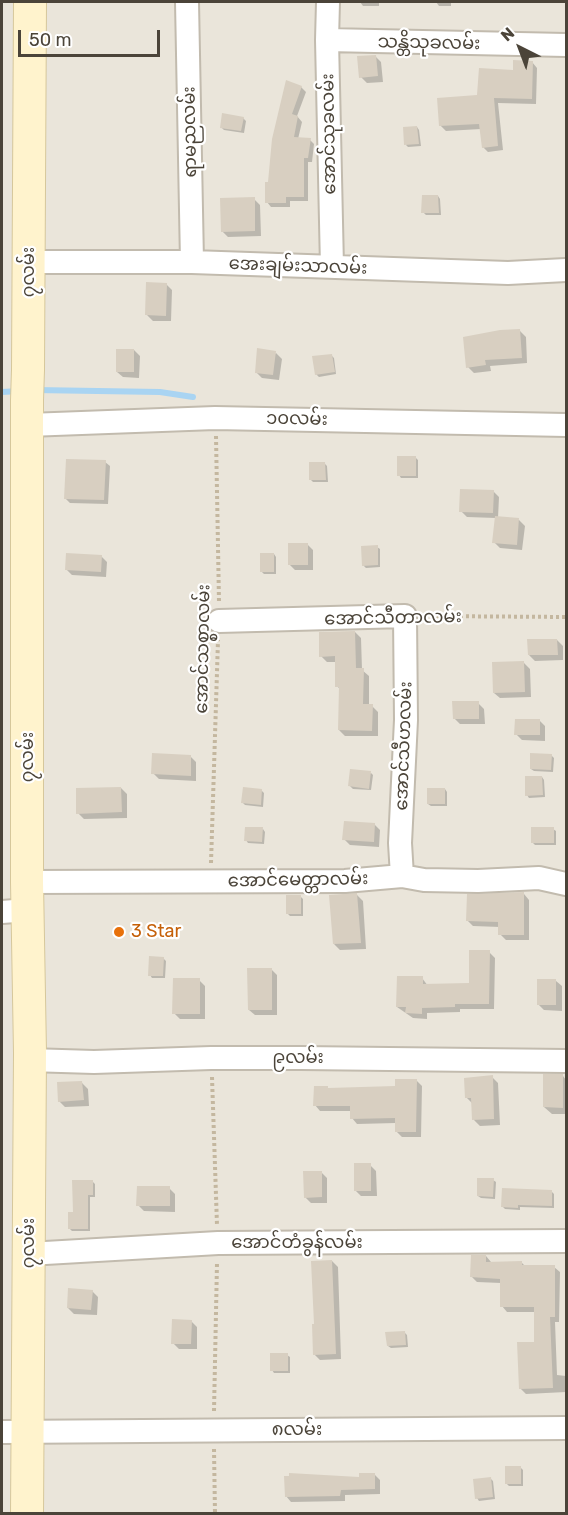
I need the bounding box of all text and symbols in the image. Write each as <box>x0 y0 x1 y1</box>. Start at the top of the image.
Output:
scale bar <box>21 18 164 56</box>
north arrow <box>490 18 550 78</box>
text: N <box>497 23 518 45</box>
text: 50 m <box>29 29 72 51</box>
street label: သန္တိသုခလမ်း <box>377 31 481 55</box>
street label: အောင်သုခလမ်း <box>317 73 341 195</box>
street label: ရာမညလမ်း <box>178 86 202 178</box>
street label: ၇လမ်း <box>18 247 40 297</box>
street label: အေးချမ်းသာလမ်း <box>228 253 368 279</box>
street label: ၁၀လမ်း <box>266 408 328 430</box>
street label: အောင်သစ္စာလမ်း <box>191 584 215 714</box>
street label: အောင်သီတာလမ်း <box>324 606 462 630</box>
street label: အောင်သီဟလမ်း <box>391 681 417 811</box>
street label: ၇လမ်း <box>17 732 39 782</box>
street label: အောင်မေတ္တာလမ်း <box>228 868 368 892</box>
place label: 3 Star <box>131 921 181 943</box>
marker: 3 Star <box>112 925 126 939</box>
street label: ၉လမ်း <box>272 1047 324 1069</box>
street label: ၇လမ်း <box>18 1218 40 1268</box>
street label: အောင်တံခွန်လမ်း <box>231 1232 363 1254</box>
street label: ၈လမ်း <box>272 1419 322 1441</box>

